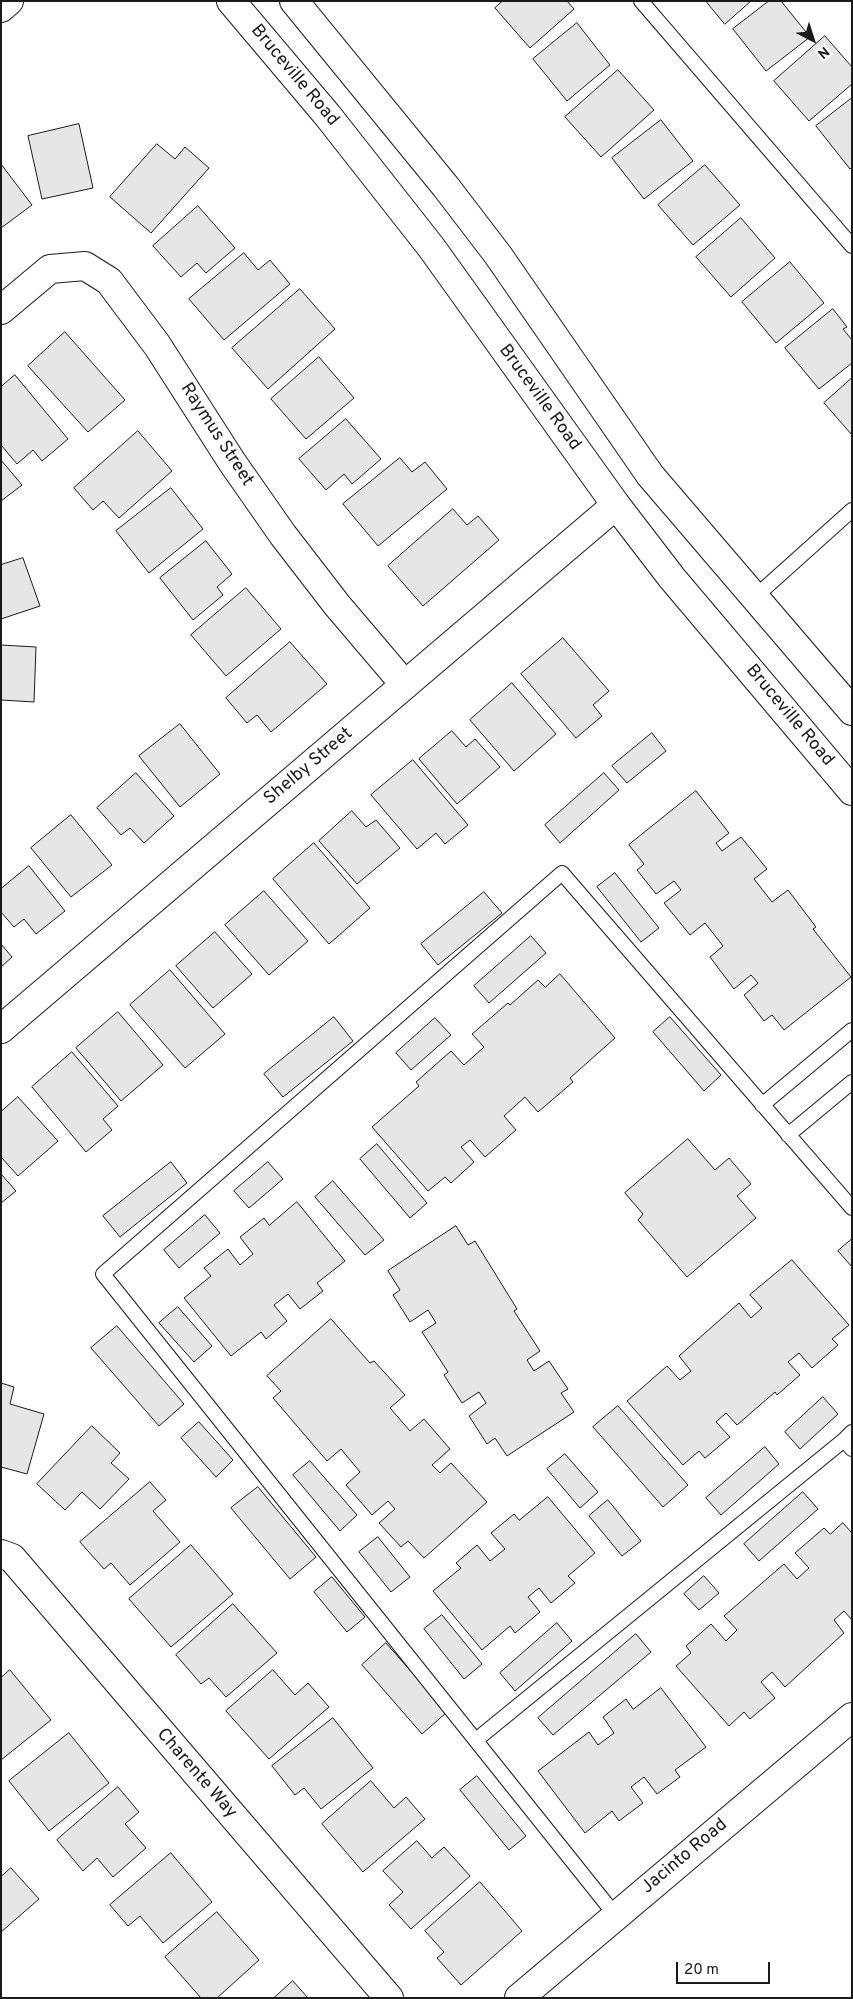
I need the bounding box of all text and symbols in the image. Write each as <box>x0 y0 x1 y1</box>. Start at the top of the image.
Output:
north arrow <box>788 15 838 65</box>
street label: Bruceville Road <box>245 21 343 131</box>
text: N <box>814 42 832 62</box>
street label: Bruceville Road <box>493 341 585 455</box>
street label: Raymus Street <box>175 379 257 491</box>
street label: Bruceville Road <box>740 661 838 771</box>
street label: Shelby Street <box>260 724 358 810</box>
street label: Charente Way <box>151 1725 241 1823</box>
street label: Jacinto Road <box>638 1815 732 1899</box>
scale bar <box>678 1952 772 1984</box>
text: 20 m <box>684 1961 719 1980</box>

